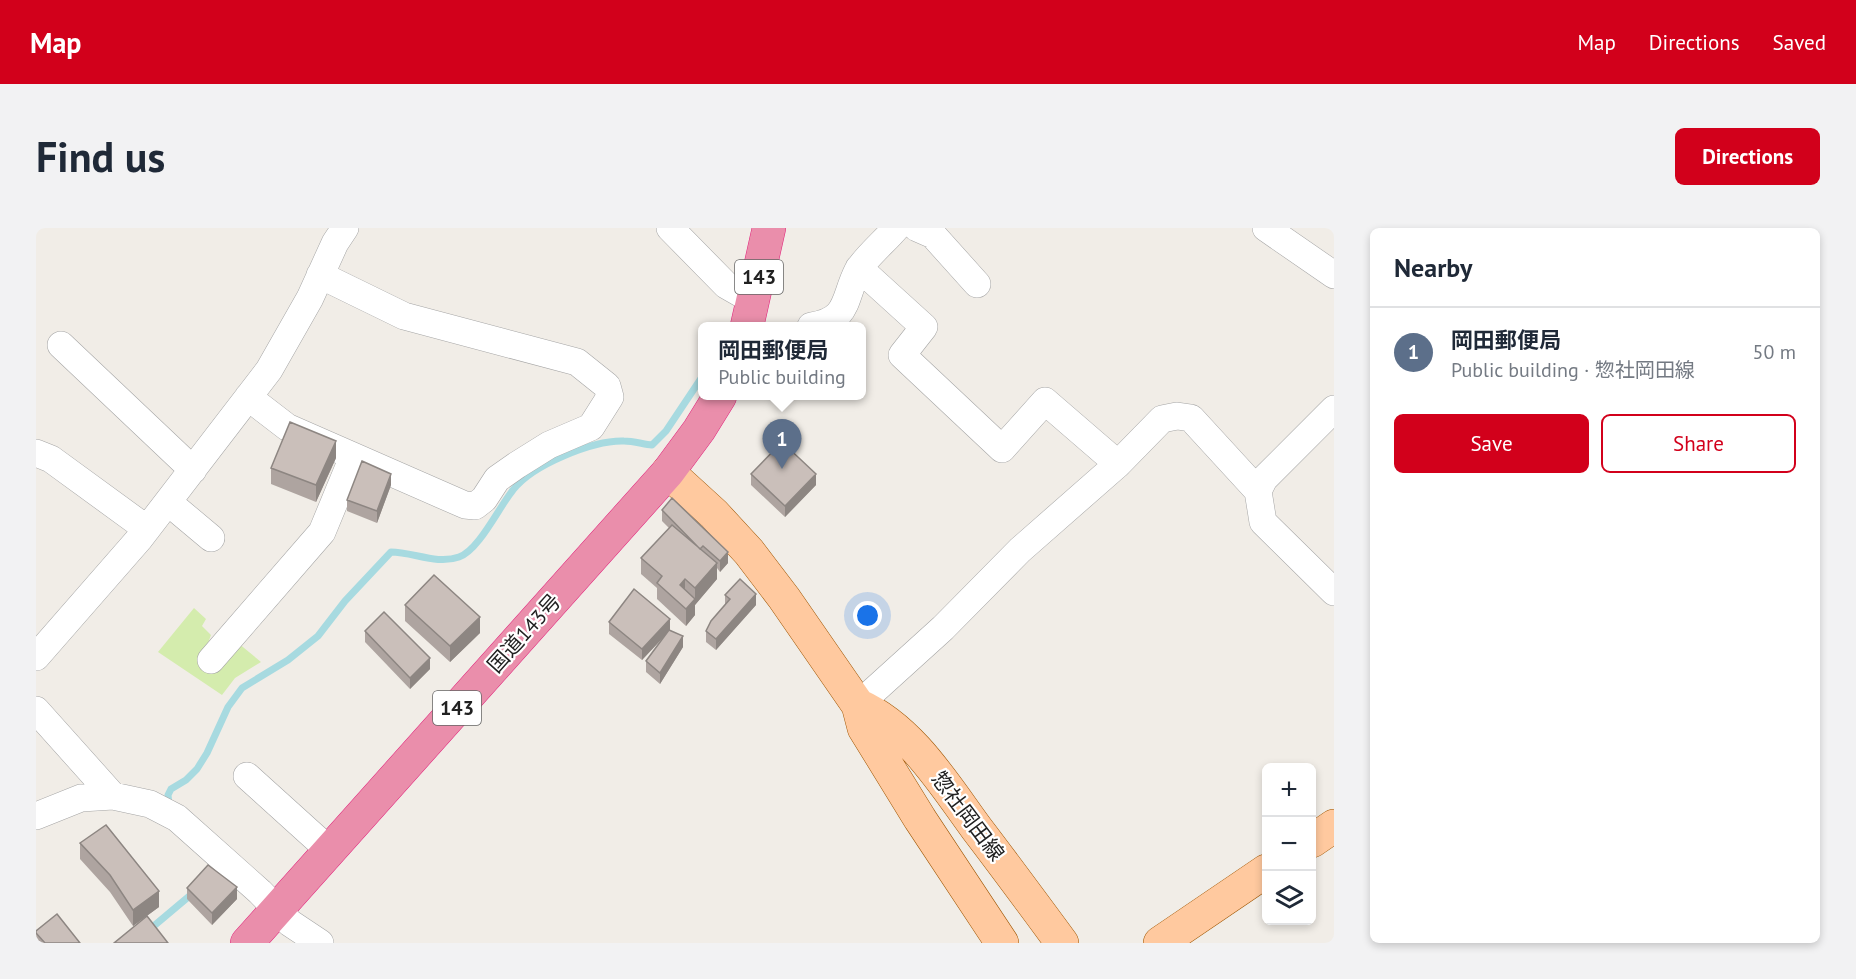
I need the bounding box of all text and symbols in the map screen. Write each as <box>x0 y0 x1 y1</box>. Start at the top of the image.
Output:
text: Map <box>30 24 81 61</box>
text: Map <box>1577 29 1616 56</box>
text: Directions <box>1649 29 1740 56</box>
text: Saved <box>1773 29 1826 56</box>
button: Directions <box>1675 128 1820 185</box>
text: Find us <box>36 129 165 184</box>
text: Nearby <box>1394 251 1472 284</box>
road number: 143 <box>735 260 783 294</box>
popup <box>698 322 866 400</box>
text: 岡田郵便局 <box>1451 326 1561 354</box>
text: 岡田郵便局 <box>718 336 828 364</box>
text: 1 <box>1408 339 1419 365</box>
text: 50 m <box>1753 339 1796 365</box>
text: Public building · 惣社岡田線 <box>1451 357 1695 383</box>
text: Public building <box>718 364 846 390</box>
button: Save <box>1394 414 1589 473</box>
button: Share <box>1601 414 1796 473</box>
pin: 1 <box>762 420 802 469</box>
street label: 国道143号 <box>481 588 567 678</box>
your location <box>853 601 882 630</box>
road number: 143 <box>433 691 481 725</box>
map controls <box>1262 763 1316 925</box>
button: + <box>1262 763 1316 817</box>
street label: 惣社岡田線 <box>926 766 1010 866</box>
button: − <box>1262 817 1316 871</box>
button: layers <box>1262 871 1316 925</box>

